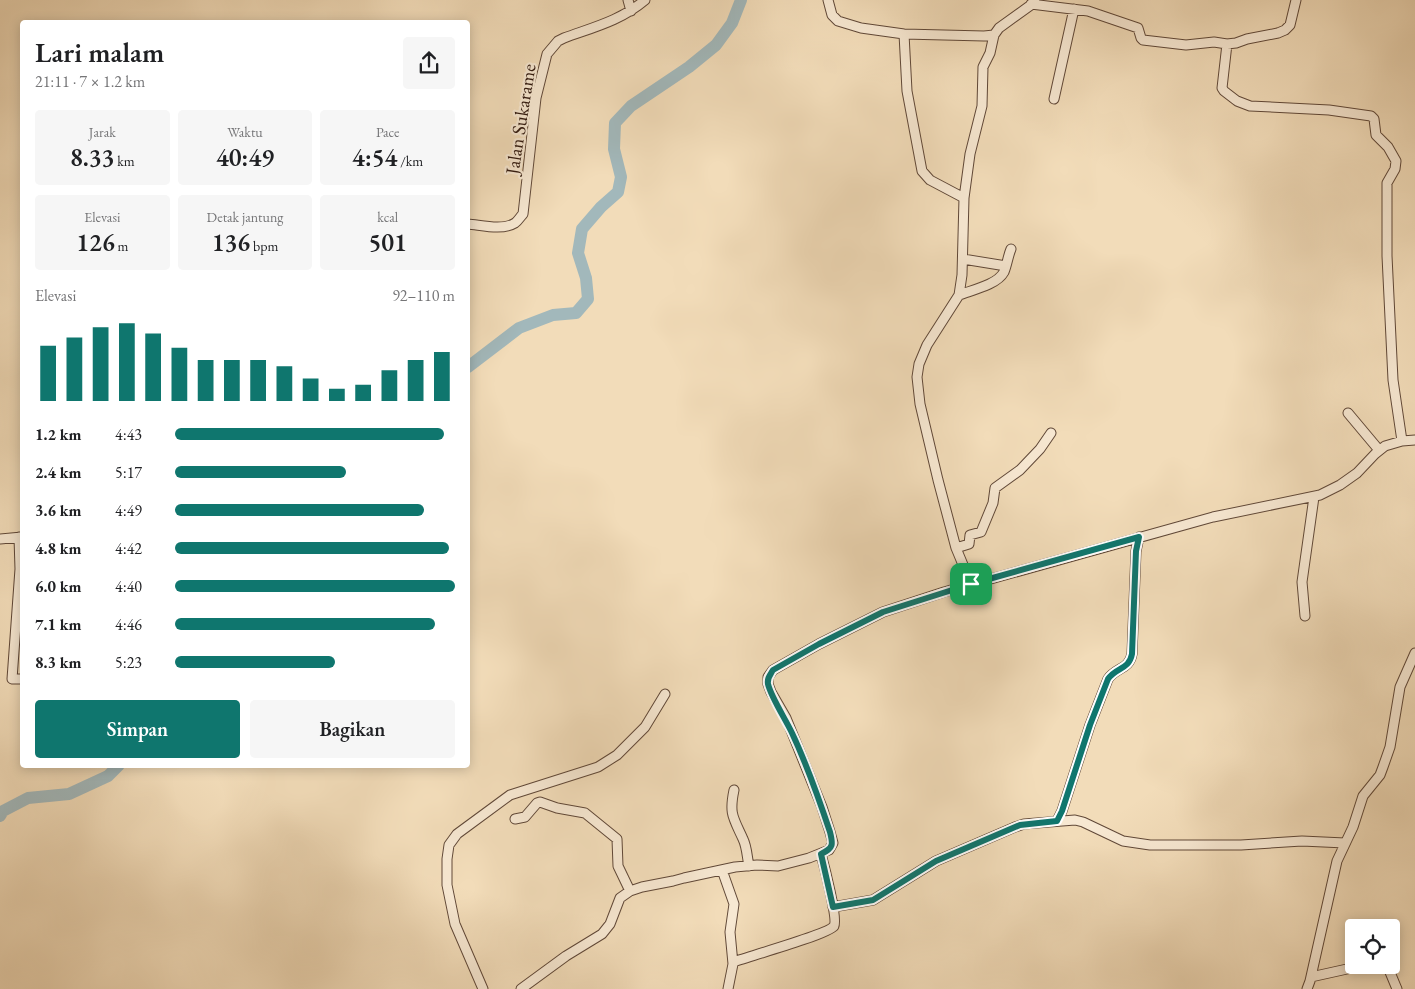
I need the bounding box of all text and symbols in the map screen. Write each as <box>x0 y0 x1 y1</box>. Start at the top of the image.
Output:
text: Lari malam <box>35 34 164 70</box>
button: share <box>403 37 455 89</box>
street label: Jalan Sukarame <box>499 62 542 178</box>
text: 21:11 · 7 × 1.2 km <box>35 71 145 92</box>
text: Jarak <box>89 123 116 141</box>
text: Waktu <box>227 123 263 141</box>
text: Pace <box>376 123 399 141</box>
text: 8.33 <box>70 141 114 173</box>
text: 40:49 <box>216 141 274 173</box>
text: 4:54 <box>352 141 397 173</box>
text: km <box>114 152 135 170</box>
text: /km <box>397 152 423 170</box>
text: Elevasi <box>84 208 120 226</box>
text: Detak jantung <box>207 208 283 226</box>
text: kcal <box>377 208 398 226</box>
text: 126 <box>76 226 115 258</box>
text: 136 <box>212 226 250 258</box>
text: 501 <box>368 226 407 258</box>
text: m <box>115 237 128 255</box>
text: bpm <box>250 237 278 255</box>
text: Elevasi <box>35 285 76 306</box>
text: 92–110 m <box>392 285 455 306</box>
text: 1.2 km <box>35 424 81 445</box>
text: 4:43 <box>115 424 142 445</box>
text: 2.4 km <box>35 462 81 483</box>
text: 5:17 <box>115 462 142 483</box>
text: 3.6 km <box>35 500 81 521</box>
text: 4:49 <box>115 500 142 521</box>
text: 4.8 km <box>35 538 81 559</box>
text: 4:42 <box>115 538 142 559</box>
pin <box>950 563 992 605</box>
icon: arrive <box>957 570 985 598</box>
text: 6.0 km <box>35 576 81 597</box>
text: 4:40 <box>115 576 142 597</box>
text: 7.1 km <box>35 614 81 635</box>
text: 4:46 <box>115 614 142 635</box>
text: 8.3 km <box>35 652 81 673</box>
text: 5:23 <box>115 652 142 673</box>
button: Simpan <box>35 700 240 758</box>
button: Bagikan <box>250 700 455 758</box>
map controls <box>1345 919 1400 974</box>
button: locate <box>1345 919 1400 974</box>

